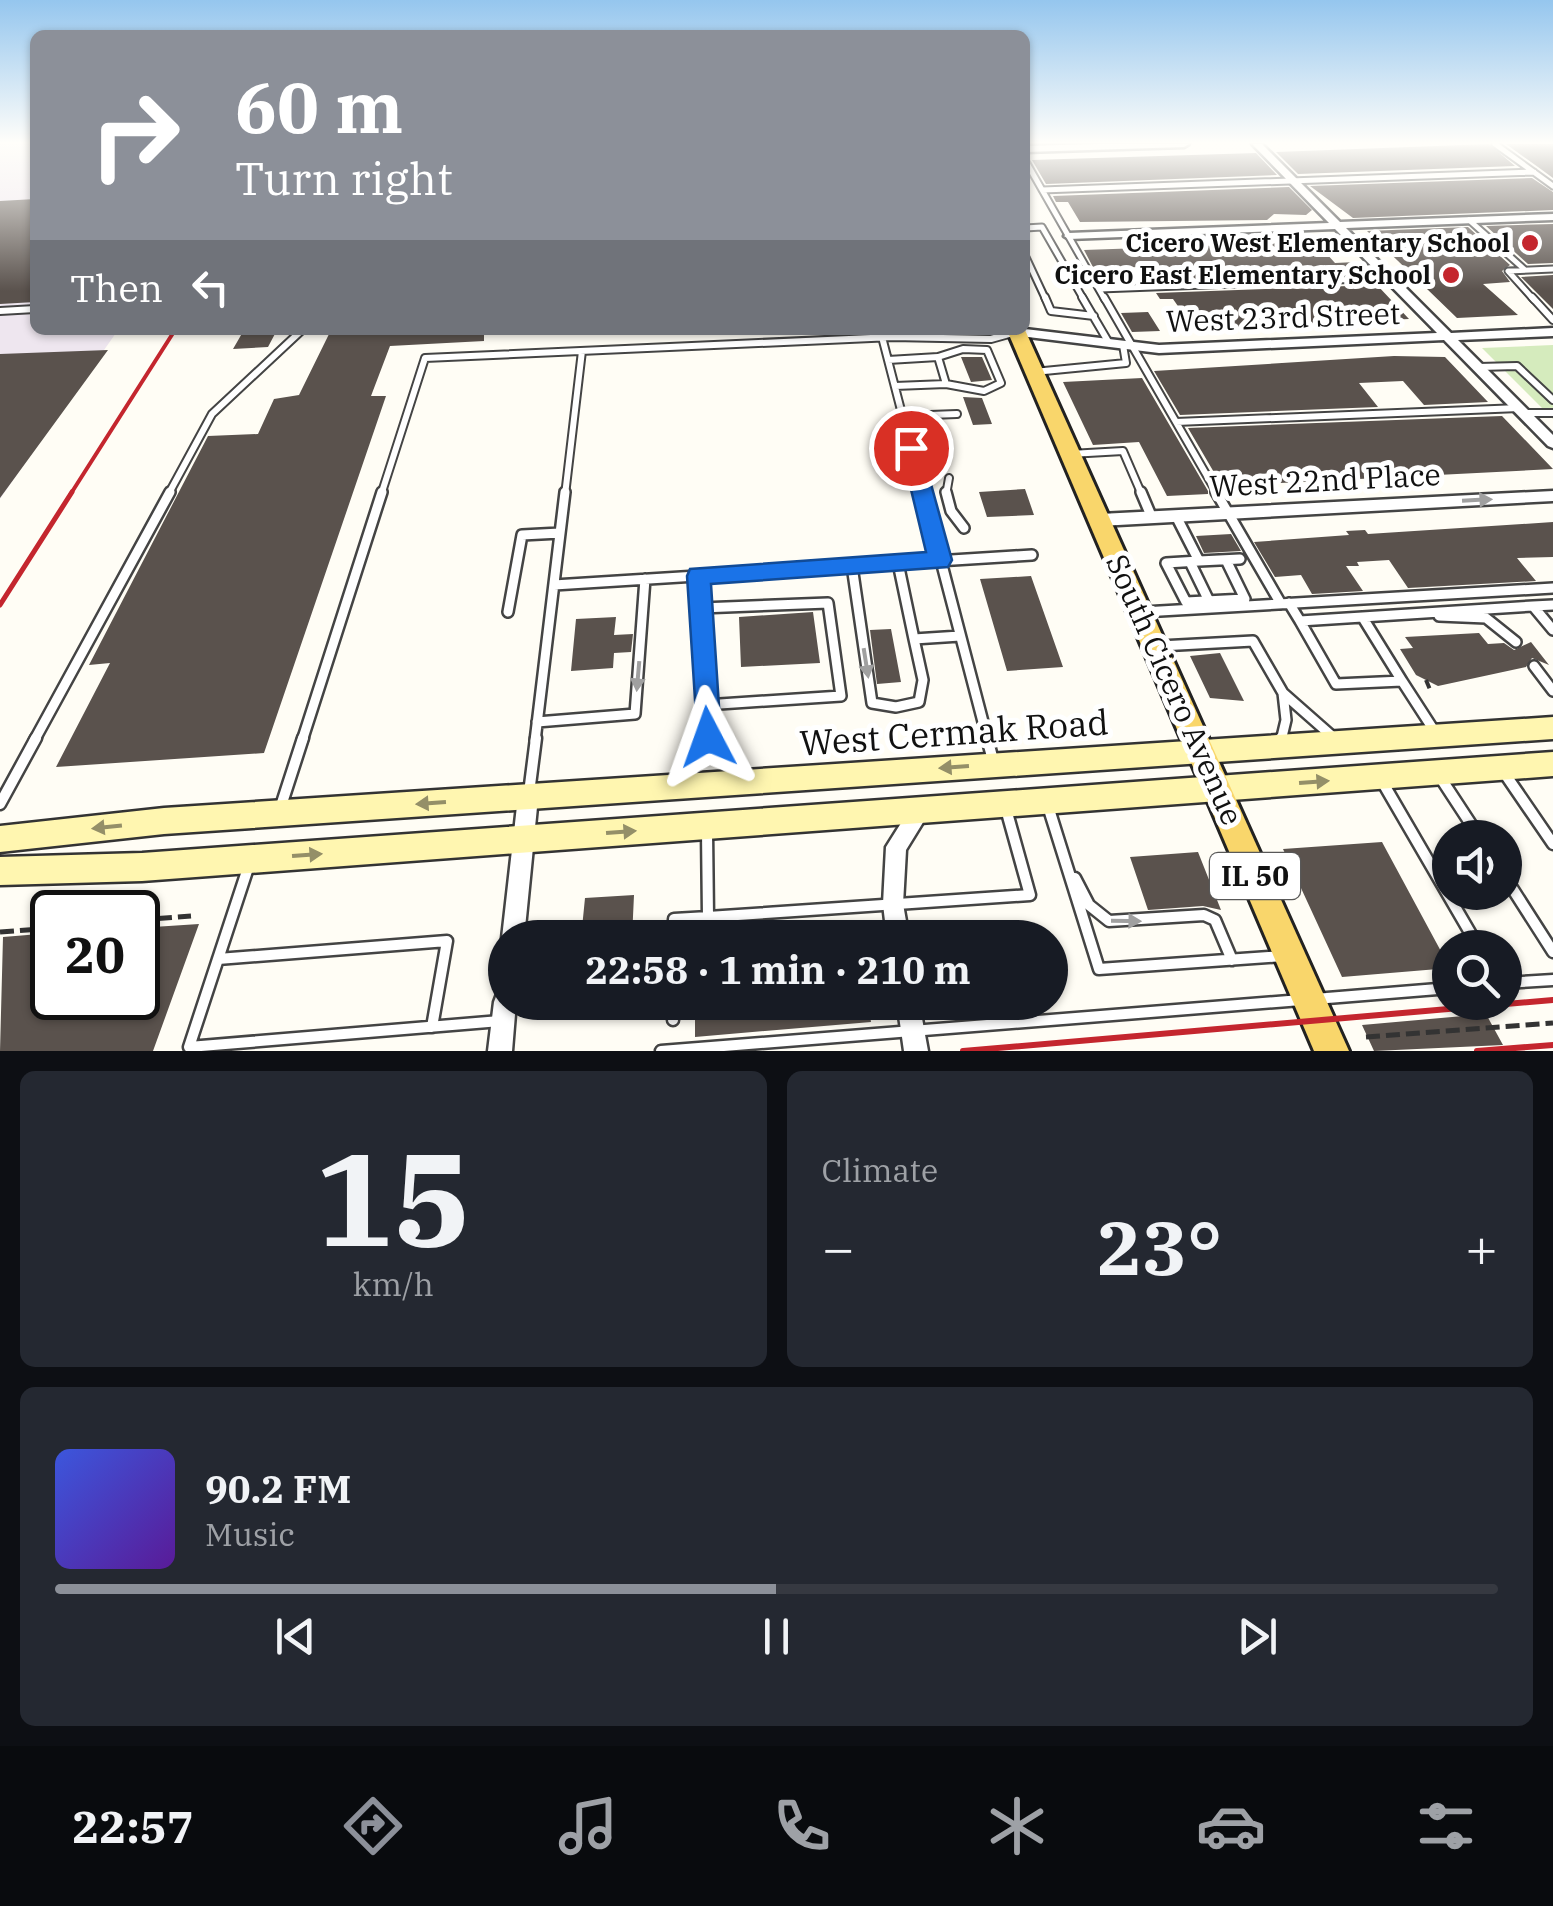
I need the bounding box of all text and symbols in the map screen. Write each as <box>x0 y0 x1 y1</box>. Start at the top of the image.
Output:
text: 60 m <box>235 61 403 152</box>
icon: right <box>70 70 200 200</box>
text: Turn right <box>235 149 453 207</box>
place label: Cicero West Elementary School <box>1125 226 1510 259</box>
marker: Cicero West Elementary School <box>1519 232 1541 254</box>
place label: Cicero East Elementary School <box>1054 258 1431 291</box>
icon: left <box>183 260 238 315</box>
text: Then <box>70 263 163 312</box>
marker: Cicero East Elementary School <box>1440 264 1462 286</box>
street label: West 23rd Street <box>1165 293 1401 340</box>
pin <box>869 406 954 491</box>
icon: arrive <box>884 421 939 476</box>
street label: West 22nd Place <box>1208 454 1442 505</box>
one-way arrow <box>1461 492 1493 508</box>
street label: South Cicero Avenue <box>1098 548 1253 831</box>
one-way arrow <box>859 647 875 679</box>
one-way arrow <box>629 661 645 692</box>
position arrow <box>656 685 760 789</box>
street label: West Cermak Road <box>798 698 1110 766</box>
one-way arrow <box>938 759 970 775</box>
one-way arrow <box>1299 774 1331 790</box>
one-way arrow <box>414 795 446 811</box>
one-way arrow <box>91 819 122 835</box>
map controls <box>1432 820 1522 1020</box>
button: sound <box>1432 820 1522 910</box>
one-way arrow <box>605 824 637 840</box>
one-way arrow <box>292 847 323 863</box>
road number: IL 50 <box>1210 853 1300 899</box>
speed limit sign: 20 <box>30 890 160 1020</box>
one-way arrow <box>1111 913 1143 929</box>
button: search <box>1432 930 1522 1020</box>
text: 22:58 · 1 min · 210 m <box>585 945 971 994</box>
text: 15 <box>315 1113 471 1282</box>
text: Climate <box>822 1149 938 1191</box>
text: 23° <box>1097 1198 1222 1296</box>
text: − <box>822 1212 855 1283</box>
text: + <box>1465 1212 1498 1283</box>
text: km/h <box>353 1263 434 1305</box>
text: 90.2 FM <box>205 1464 351 1513</box>
text: Music <box>205 1513 295 1555</box>
icon: previous <box>268 1609 323 1664</box>
icon: pause <box>749 1609 804 1664</box>
icon: next <box>1230 1609 1285 1664</box>
icon: directions <box>338 1791 408 1861</box>
icon: music <box>553 1791 623 1861</box>
icon: phone <box>767 1791 837 1861</box>
icon: climate <box>982 1791 1052 1861</box>
icon: car <box>1196 1791 1266 1861</box>
icon: filters <box>1411 1791 1481 1861</box>
text: 22:57 <box>72 1797 194 1855</box>

